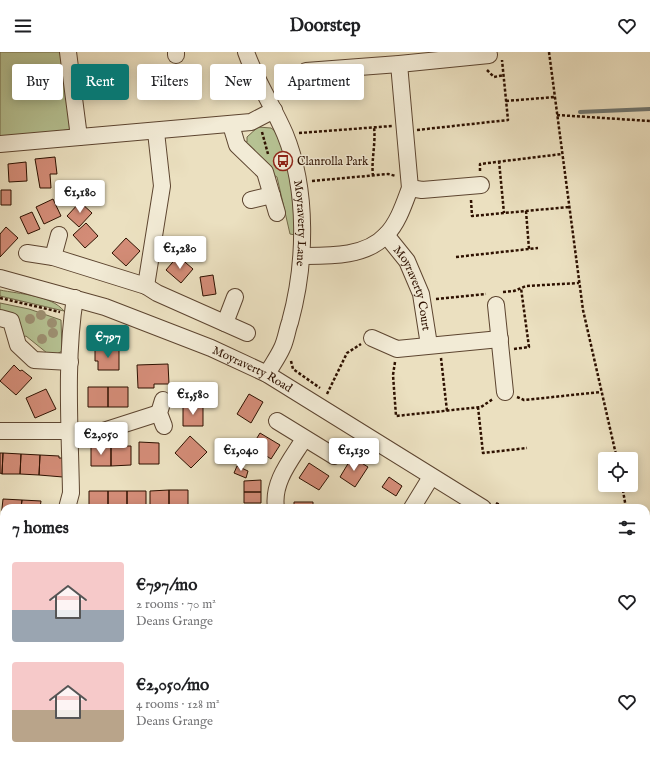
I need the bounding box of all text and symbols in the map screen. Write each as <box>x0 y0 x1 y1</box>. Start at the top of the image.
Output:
icon: menu <box>12 15 34 37</box>
text: Doorstep <box>290 15 360 38</box>
icon: heart <box>616 15 638 37</box>
chip: Buy <box>12 64 63 100</box>
chip: Rent <box>71 64 129 100</box>
chip: Filters <box>137 64 202 100</box>
chip: New <box>210 64 266 100</box>
chip: Apartment <box>274 64 364 100</box>
bus stop icon: Clanrolla Park <box>272 150 294 172</box>
place label: Clanrolla Park <box>297 154 369 169</box>
street label: Moyraverty Lane <box>291 179 310 267</box>
pin: €1,180 <box>47 180 113 214</box>
text: €1,180 <box>64 184 96 201</box>
pin: €1,280 <box>147 236 213 270</box>
text: €1,280 <box>163 240 197 257</box>
street label: Moyraverty Court <box>390 243 434 332</box>
pin: €797 <box>84 325 132 359</box>
text: €797 <box>95 329 121 346</box>
street label: Moyraverty Road <box>210 342 296 396</box>
pin: €1,580 <box>160 382 226 416</box>
text: €1,580 <box>177 386 209 403</box>
pin: €2,050 <box>68 422 134 456</box>
text: €2,050 <box>84 426 118 443</box>
pin: €1,040 <box>208 438 274 472</box>
pin: €1,130 <box>321 438 387 472</box>
text: €1,040 <box>223 442 259 459</box>
text: €1,130 <box>338 442 370 459</box>
map controls <box>598 452 638 492</box>
button: locate <box>598 452 638 492</box>
icon: filters <box>616 517 638 539</box>
text: 7 homes <box>12 518 69 539</box>
text: €797/mo <box>136 575 197 596</box>
icon: home <box>44 578 92 626</box>
icon: heart <box>616 591 638 613</box>
text: 2 rooms · 70 m² <box>136 596 216 613</box>
text: Deans Grange <box>136 613 213 630</box>
text: €2,050/mo <box>136 675 209 696</box>
icon: home <box>44 678 92 726</box>
icon: heart <box>616 691 638 713</box>
text: 4 rooms · 128 m² <box>136 696 220 713</box>
text: Deans Grange <box>136 713 213 730</box>

